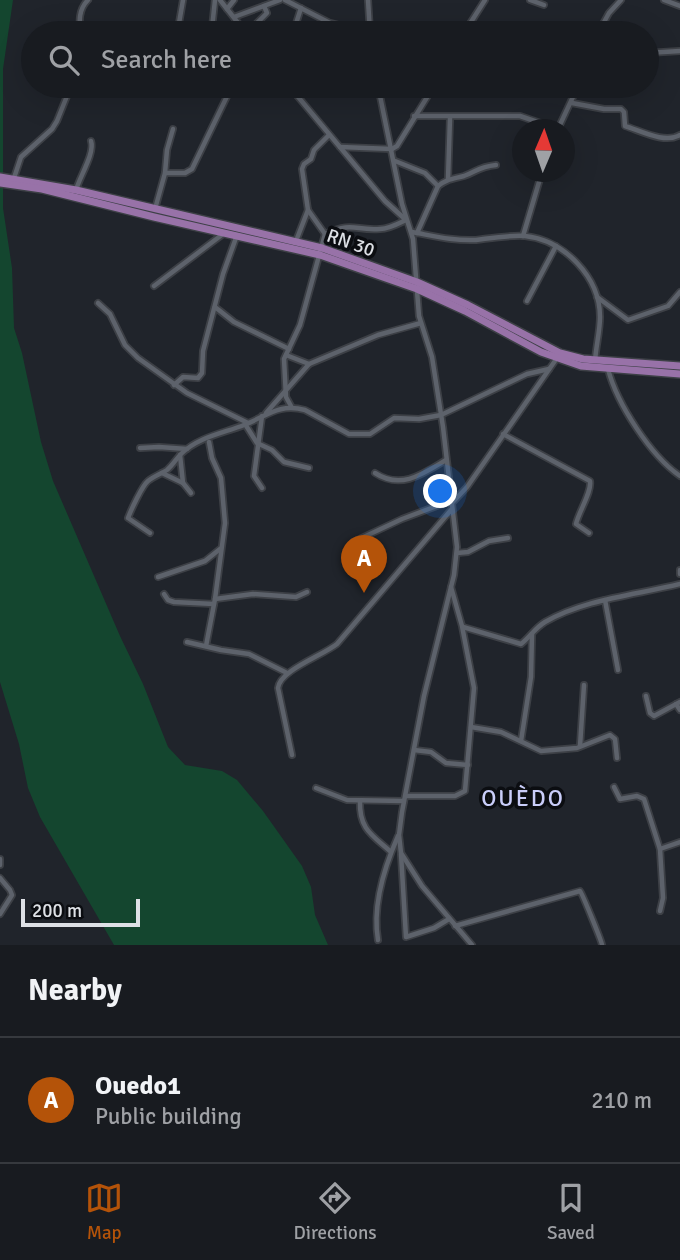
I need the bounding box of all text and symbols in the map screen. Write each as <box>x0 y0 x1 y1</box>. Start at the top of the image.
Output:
search box <box>21 21 659 98</box>
icon: search <box>45 41 83 79</box>
text: Search here <box>101 44 232 76</box>
north arrow <box>512 119 575 182</box>
street label: RN 30 <box>324 224 378 262</box>
your location <box>423 474 457 508</box>
pin: A <box>341 535 387 593</box>
district label: OUÈDO <box>481 784 565 813</box>
scale bar <box>21 896 140 928</box>
text: 200 m <box>32 899 82 923</box>
text: Nearby <box>28 972 122 1009</box>
text: Ouedo1 <box>95 1070 181 1102</box>
text: A <box>44 1086 58 1115</box>
text: 210 m <box>591 1086 652 1115</box>
text: Public building <box>95 1102 242 1131</box>
tab: Map <box>85 1179 123 1245</box>
tab: Directions <box>294 1179 377 1245</box>
tab: Saved <box>547 1179 595 1245</box>

